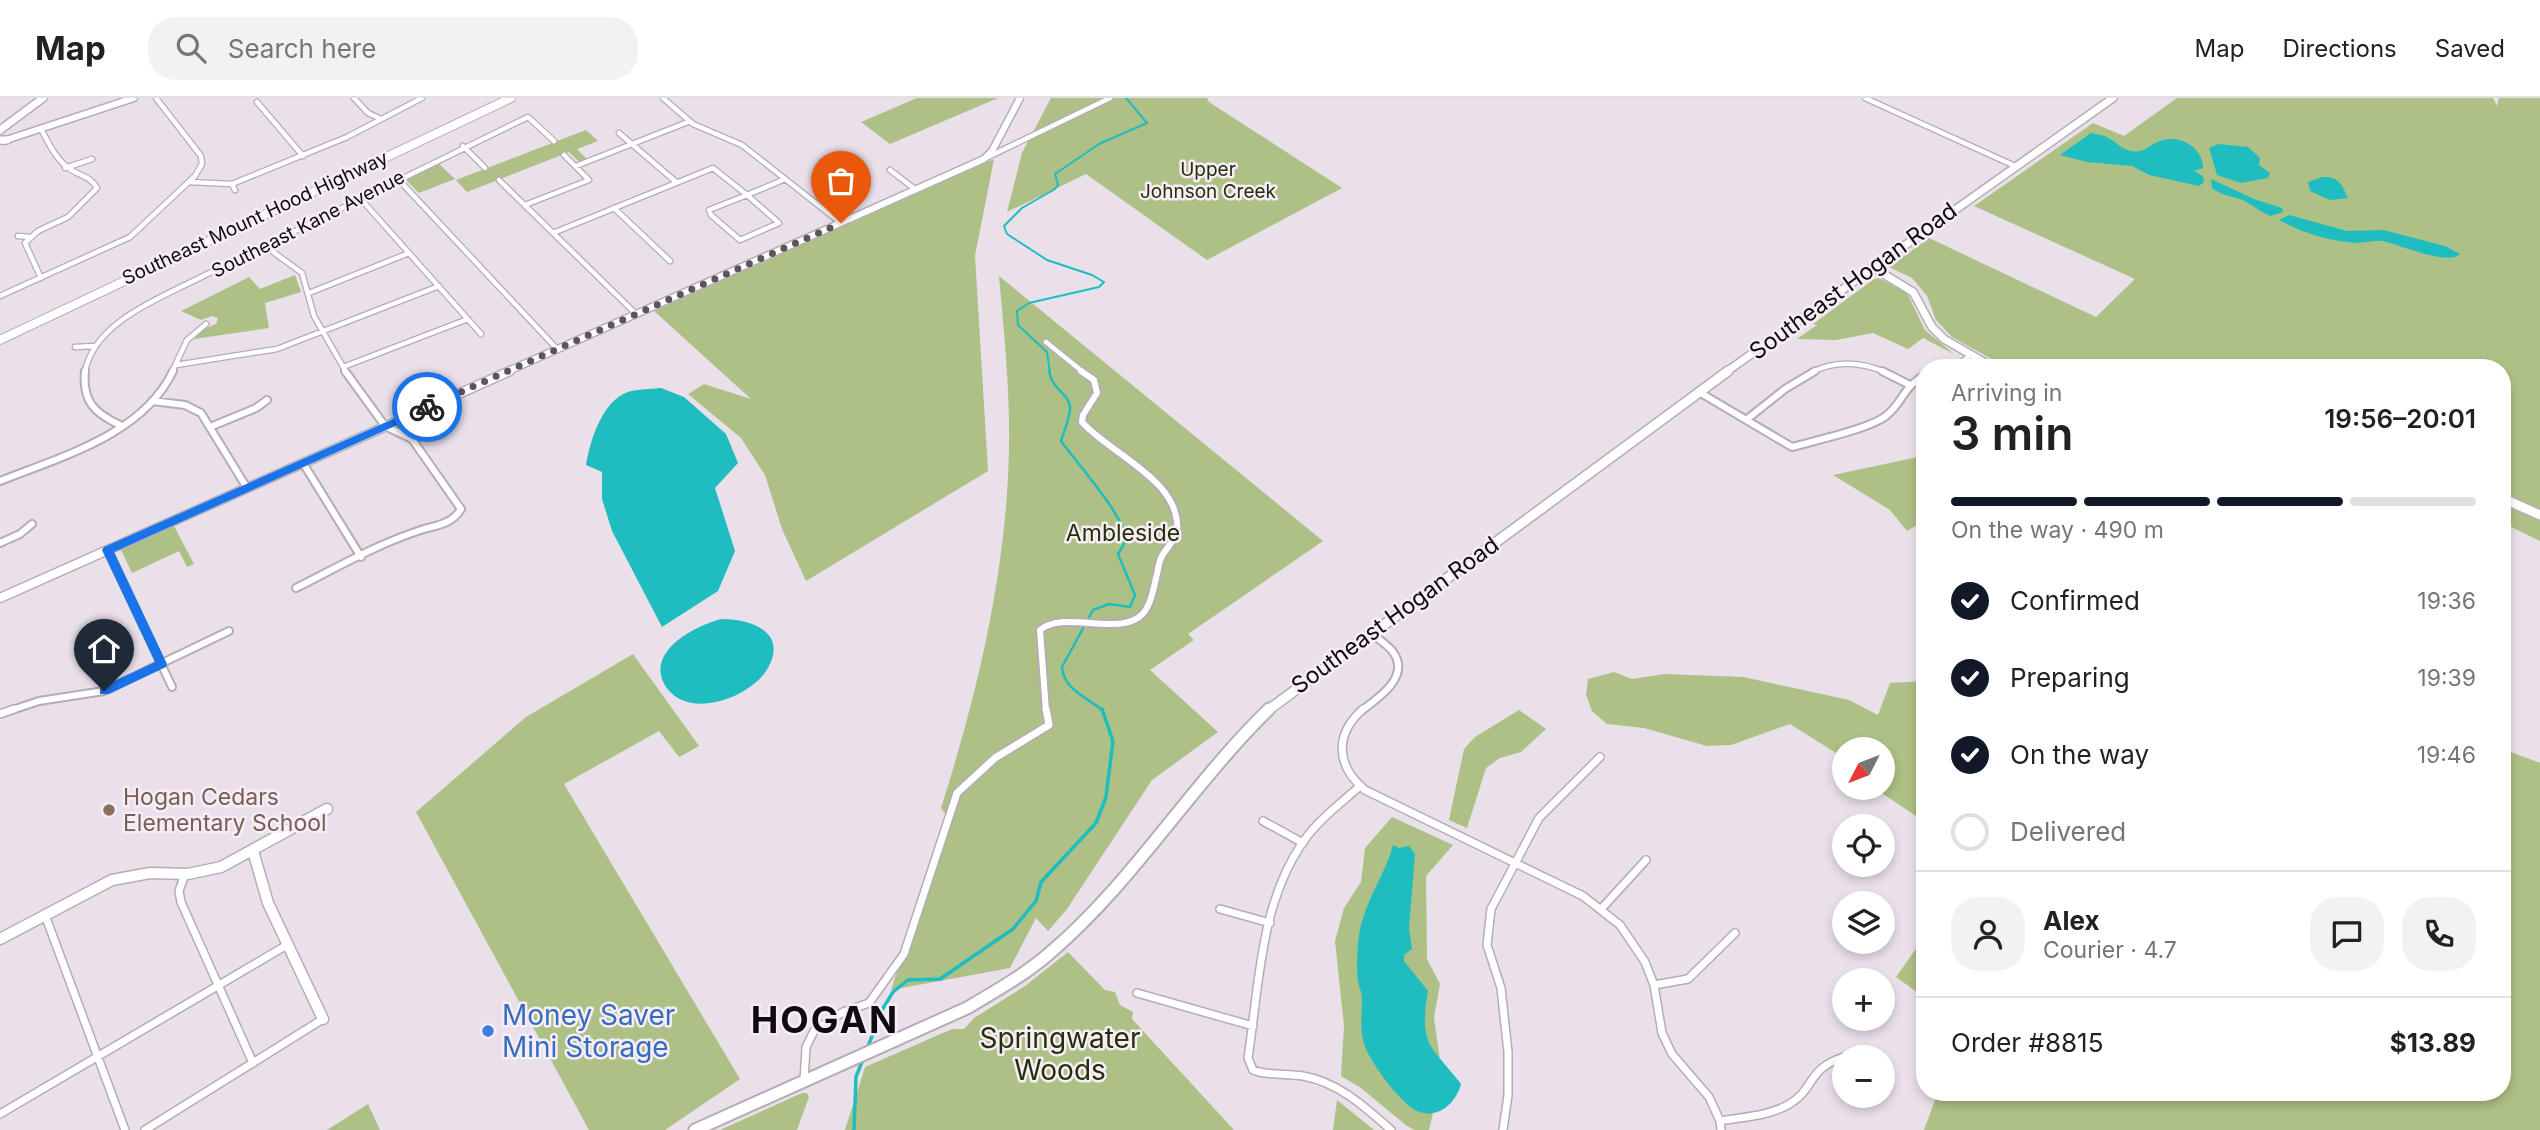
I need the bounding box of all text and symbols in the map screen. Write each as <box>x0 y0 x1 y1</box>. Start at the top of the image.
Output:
search box <box>148 17 638 80</box>
text: Map <box>35 28 106 68</box>
icon: search <box>172 29 210 67</box>
text: Search here <box>228 33 376 64</box>
text: Map <box>2195 34 2244 63</box>
text: Directions <box>2282 34 2397 63</box>
text: Saved <box>2435 34 2505 63</box>
street label: Southeast Mount Hood Highway <box>119 146 392 290</box>
pin <box>811 151 871 223</box>
park label: Upper Johnson Creek <box>1140 158 1277 203</box>
icon: bag <box>822 162 860 200</box>
street label: Southeast Kane Avenue <box>208 165 408 283</box>
street label: Southeast Hogan Road <box>1744 196 1962 366</box>
courier <box>392 372 462 442</box>
text: Arriving in <box>1951 379 2062 407</box>
icon: bike <box>408 388 446 426</box>
text: 19:56–20:01 <box>2324 403 2476 434</box>
text: 3 min <box>1951 405 2073 461</box>
text: On the way · 490 m <box>1951 516 2164 544</box>
park label: Ambleside <box>1066 519 1180 547</box>
street label: Southeast Hogan Road <box>1286 530 1504 700</box>
icon: check <box>1951 582 1989 620</box>
text: Confirmed <box>2010 585 2140 616</box>
text: 19:36 <box>2417 587 2476 615</box>
pin <box>74 619 134 691</box>
icon: home <box>85 630 123 668</box>
icon: check <box>1951 659 1989 697</box>
text: Preparing <box>2010 662 2130 693</box>
text: 19:39 <box>2417 664 2476 692</box>
icon: check <box>1951 736 1989 774</box>
north arrow <box>1832 737 1895 800</box>
map controls <box>1832 737 1895 1108</box>
text: On the way <box>2010 739 2149 770</box>
text: 19:46 <box>2417 741 2476 769</box>
place label: Hogan Cedars Elementary School <box>123 783 327 837</box>
marker: Hogan Cedars Elementary School <box>101 802 117 818</box>
button: locate <box>1832 814 1895 877</box>
text: Delivered <box>2010 816 2126 847</box>
button: layers <box>1832 891 1895 954</box>
button: person <box>1951 897 2025 971</box>
button: chat <box>2310 897 2384 971</box>
button: phone <box>2402 897 2476 971</box>
text: Alex <box>2043 905 2100 936</box>
text: Courier · 4.7 <box>2043 936 2177 964</box>
button: + <box>1832 968 1895 1031</box>
district label: HOGAN <box>751 997 899 1042</box>
place label: Money Saver Mini Storage <box>502 998 675 1064</box>
park label: Springwater Woods <box>980 1021 1140 1087</box>
marker: Money Saver Mini Storage <box>480 1023 496 1039</box>
text: Order #8815 <box>1951 1027 2103 1058</box>
text: $13.89 <box>2390 1027 2476 1058</box>
button: − <box>1832 1045 1895 1108</box>

